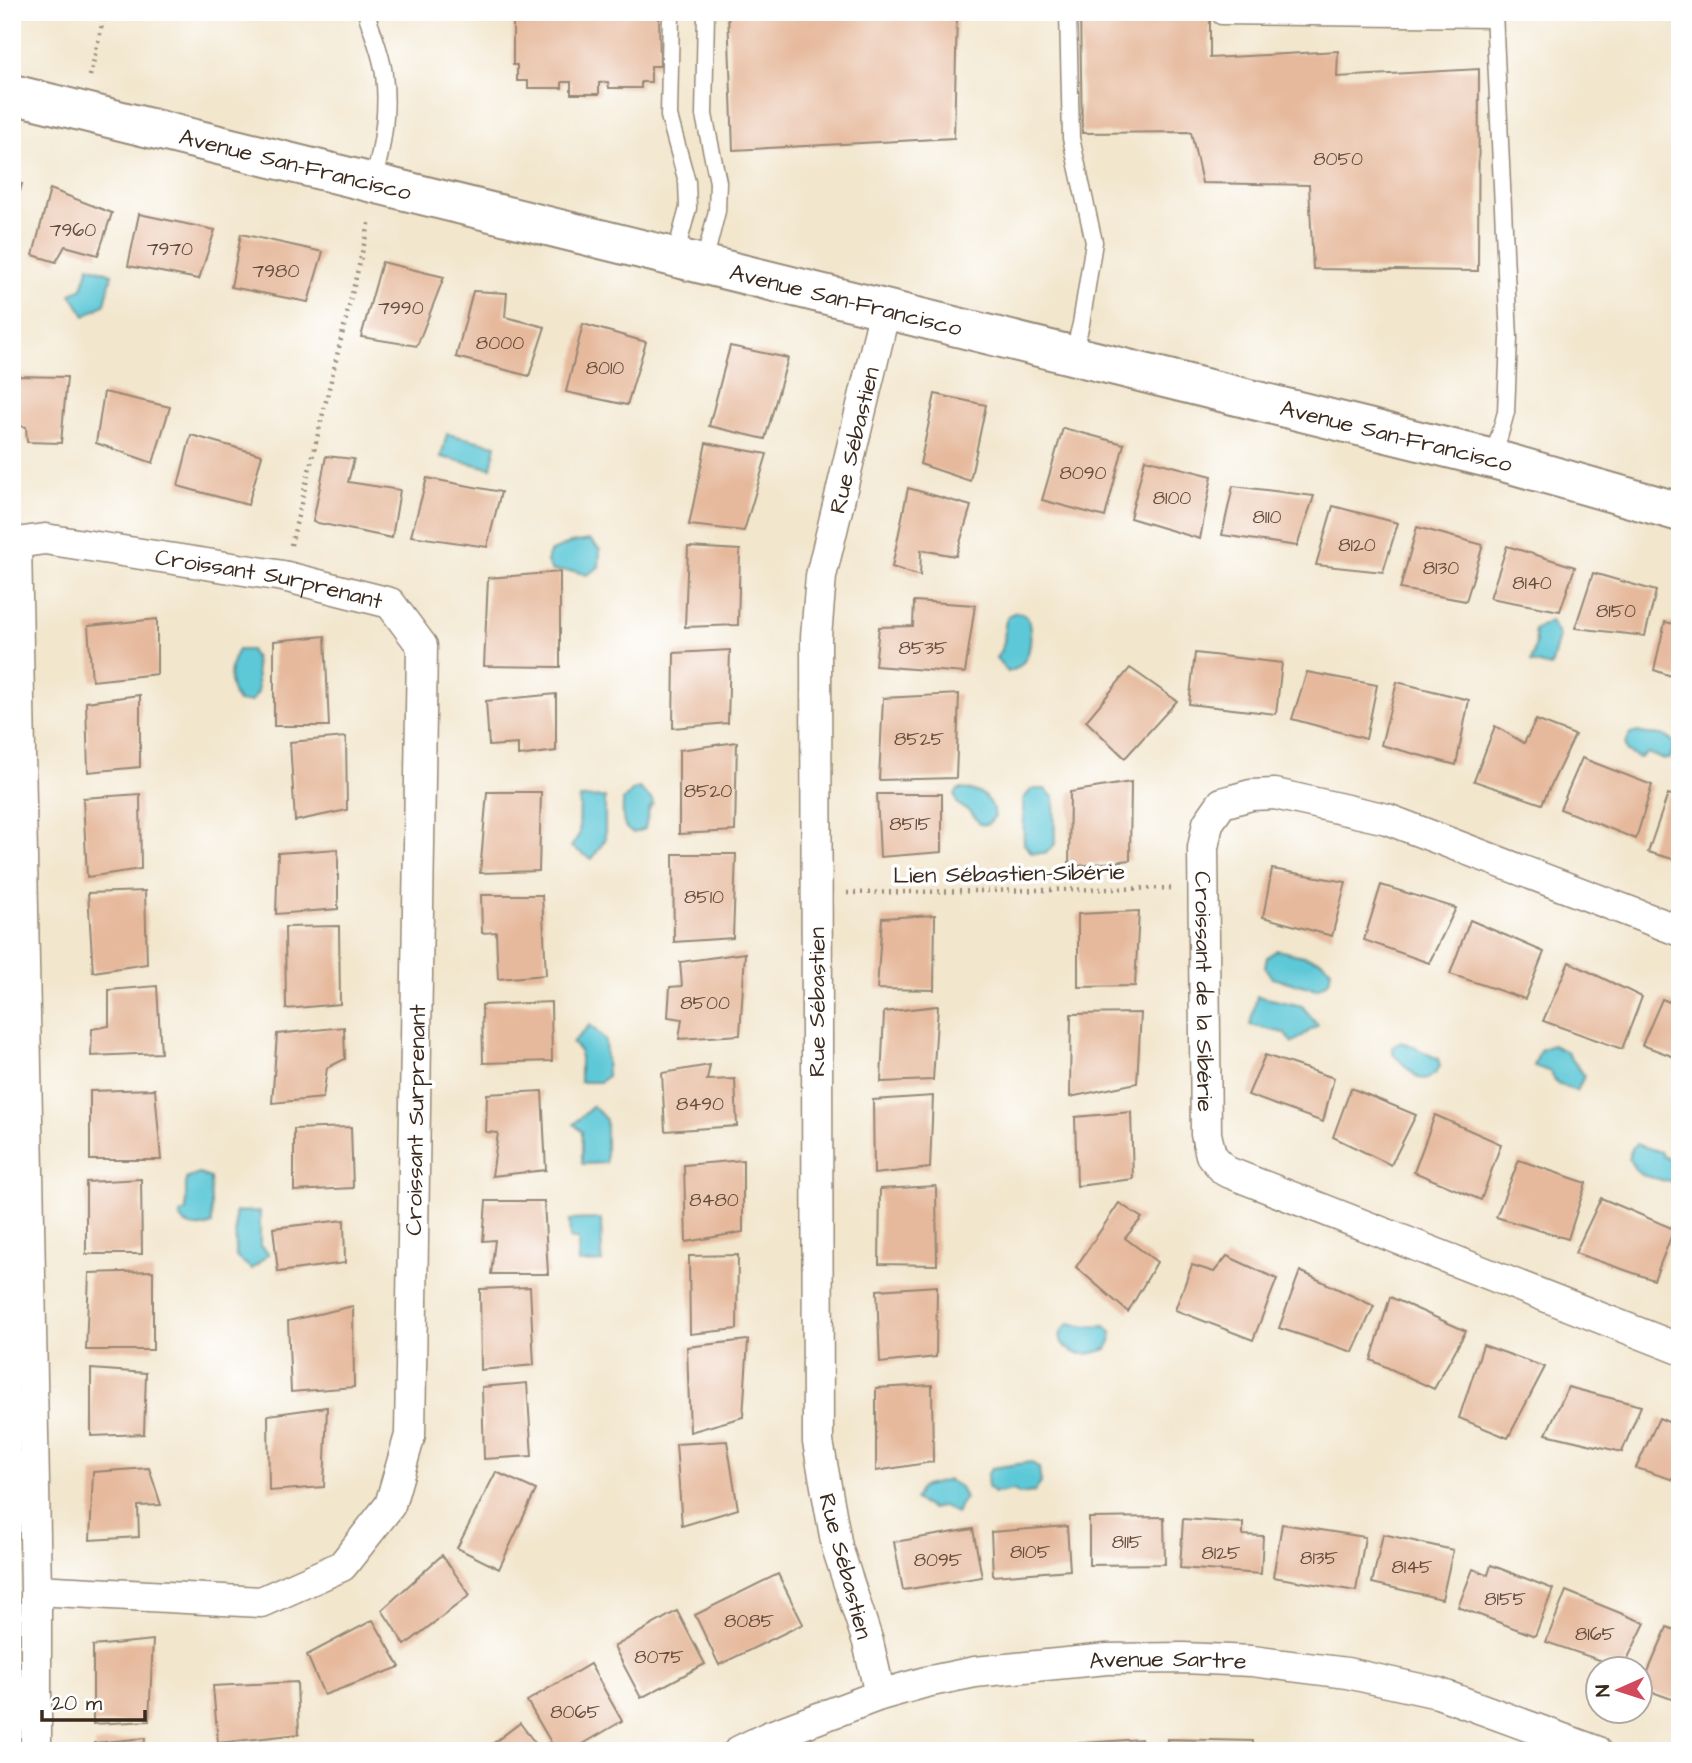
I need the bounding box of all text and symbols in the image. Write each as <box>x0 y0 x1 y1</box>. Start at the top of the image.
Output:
street label: Avenue San-Francisco <box>176 121 415 209</box>
house number: 8050 <box>1313 146 1363 173</box>
house number: 7960 <box>50 217 96 244</box>
house number: 7970 <box>147 236 193 263</box>
street label: Avenue San-Francisco <box>726 257 965 345</box>
house number: 7980 <box>253 258 299 285</box>
house number: 7990 <box>378 295 424 322</box>
house number: 8000 <box>476 330 524 357</box>
house number: 8010 <box>586 355 624 382</box>
street label: Rue Sébastien <box>822 364 888 517</box>
street label: Avenue San-Francisco <box>1277 392 1516 481</box>
house number: 8090 <box>1059 460 1107 487</box>
house number: 8100 <box>1153 485 1191 512</box>
house number: 8110 <box>1252 504 1282 531</box>
house number: 8120 <box>1338 532 1376 559</box>
street label: Croissant Surprenant <box>153 541 387 618</box>
house number: 8130 <box>1423 555 1459 582</box>
house number: 8140 <box>1512 570 1552 597</box>
house number: 8150 <box>1596 598 1636 625</box>
house number: 8535 <box>899 635 948 662</box>
house number: 8525 <box>894 726 945 753</box>
house number: 8520 <box>684 778 732 805</box>
house number: 8515 <box>889 811 931 838</box>
street label: Lien Sébastien-Sibérie <box>893 856 1125 892</box>
street label: Croissant de la Sibérie <box>1186 871 1221 1112</box>
house number: 8510 <box>684 884 724 911</box>
street label: Rue Sébastien <box>801 927 833 1077</box>
house number: 8500 <box>680 990 730 1017</box>
street label: Croissant Surprenant <box>398 1003 434 1236</box>
house number: 8490 <box>676 1091 724 1118</box>
house number: 8480 <box>689 1187 739 1214</box>
street label: Rue Sébastien <box>810 1490 880 1643</box>
house number: 8115 <box>1112 1529 1143 1556</box>
house number: 8105 <box>1010 1539 1051 1566</box>
house number: 8125 <box>1201 1540 1241 1567</box>
house number: 8135 <box>1300 1545 1338 1572</box>
house number: 8095 <box>914 1547 963 1574</box>
house number: 8145 <box>1391 1554 1433 1581</box>
house number: 8155 <box>1484 1586 1526 1613</box>
house number: 8085 <box>724 1608 775 1635</box>
house number: 8165 <box>1575 1621 1616 1648</box>
street label: Avenue Sartre <box>1088 1643 1247 1678</box>
house number: 8075 <box>634 1644 684 1671</box>
north arrow <box>1584 1654 1654 1724</box>
scale bar <box>42 1679 145 1723</box>
text: N <box>1590 1684 1617 1697</box>
text: 20 m <box>52 1689 103 1718</box>
house number: 8065 <box>550 1699 600 1726</box>

